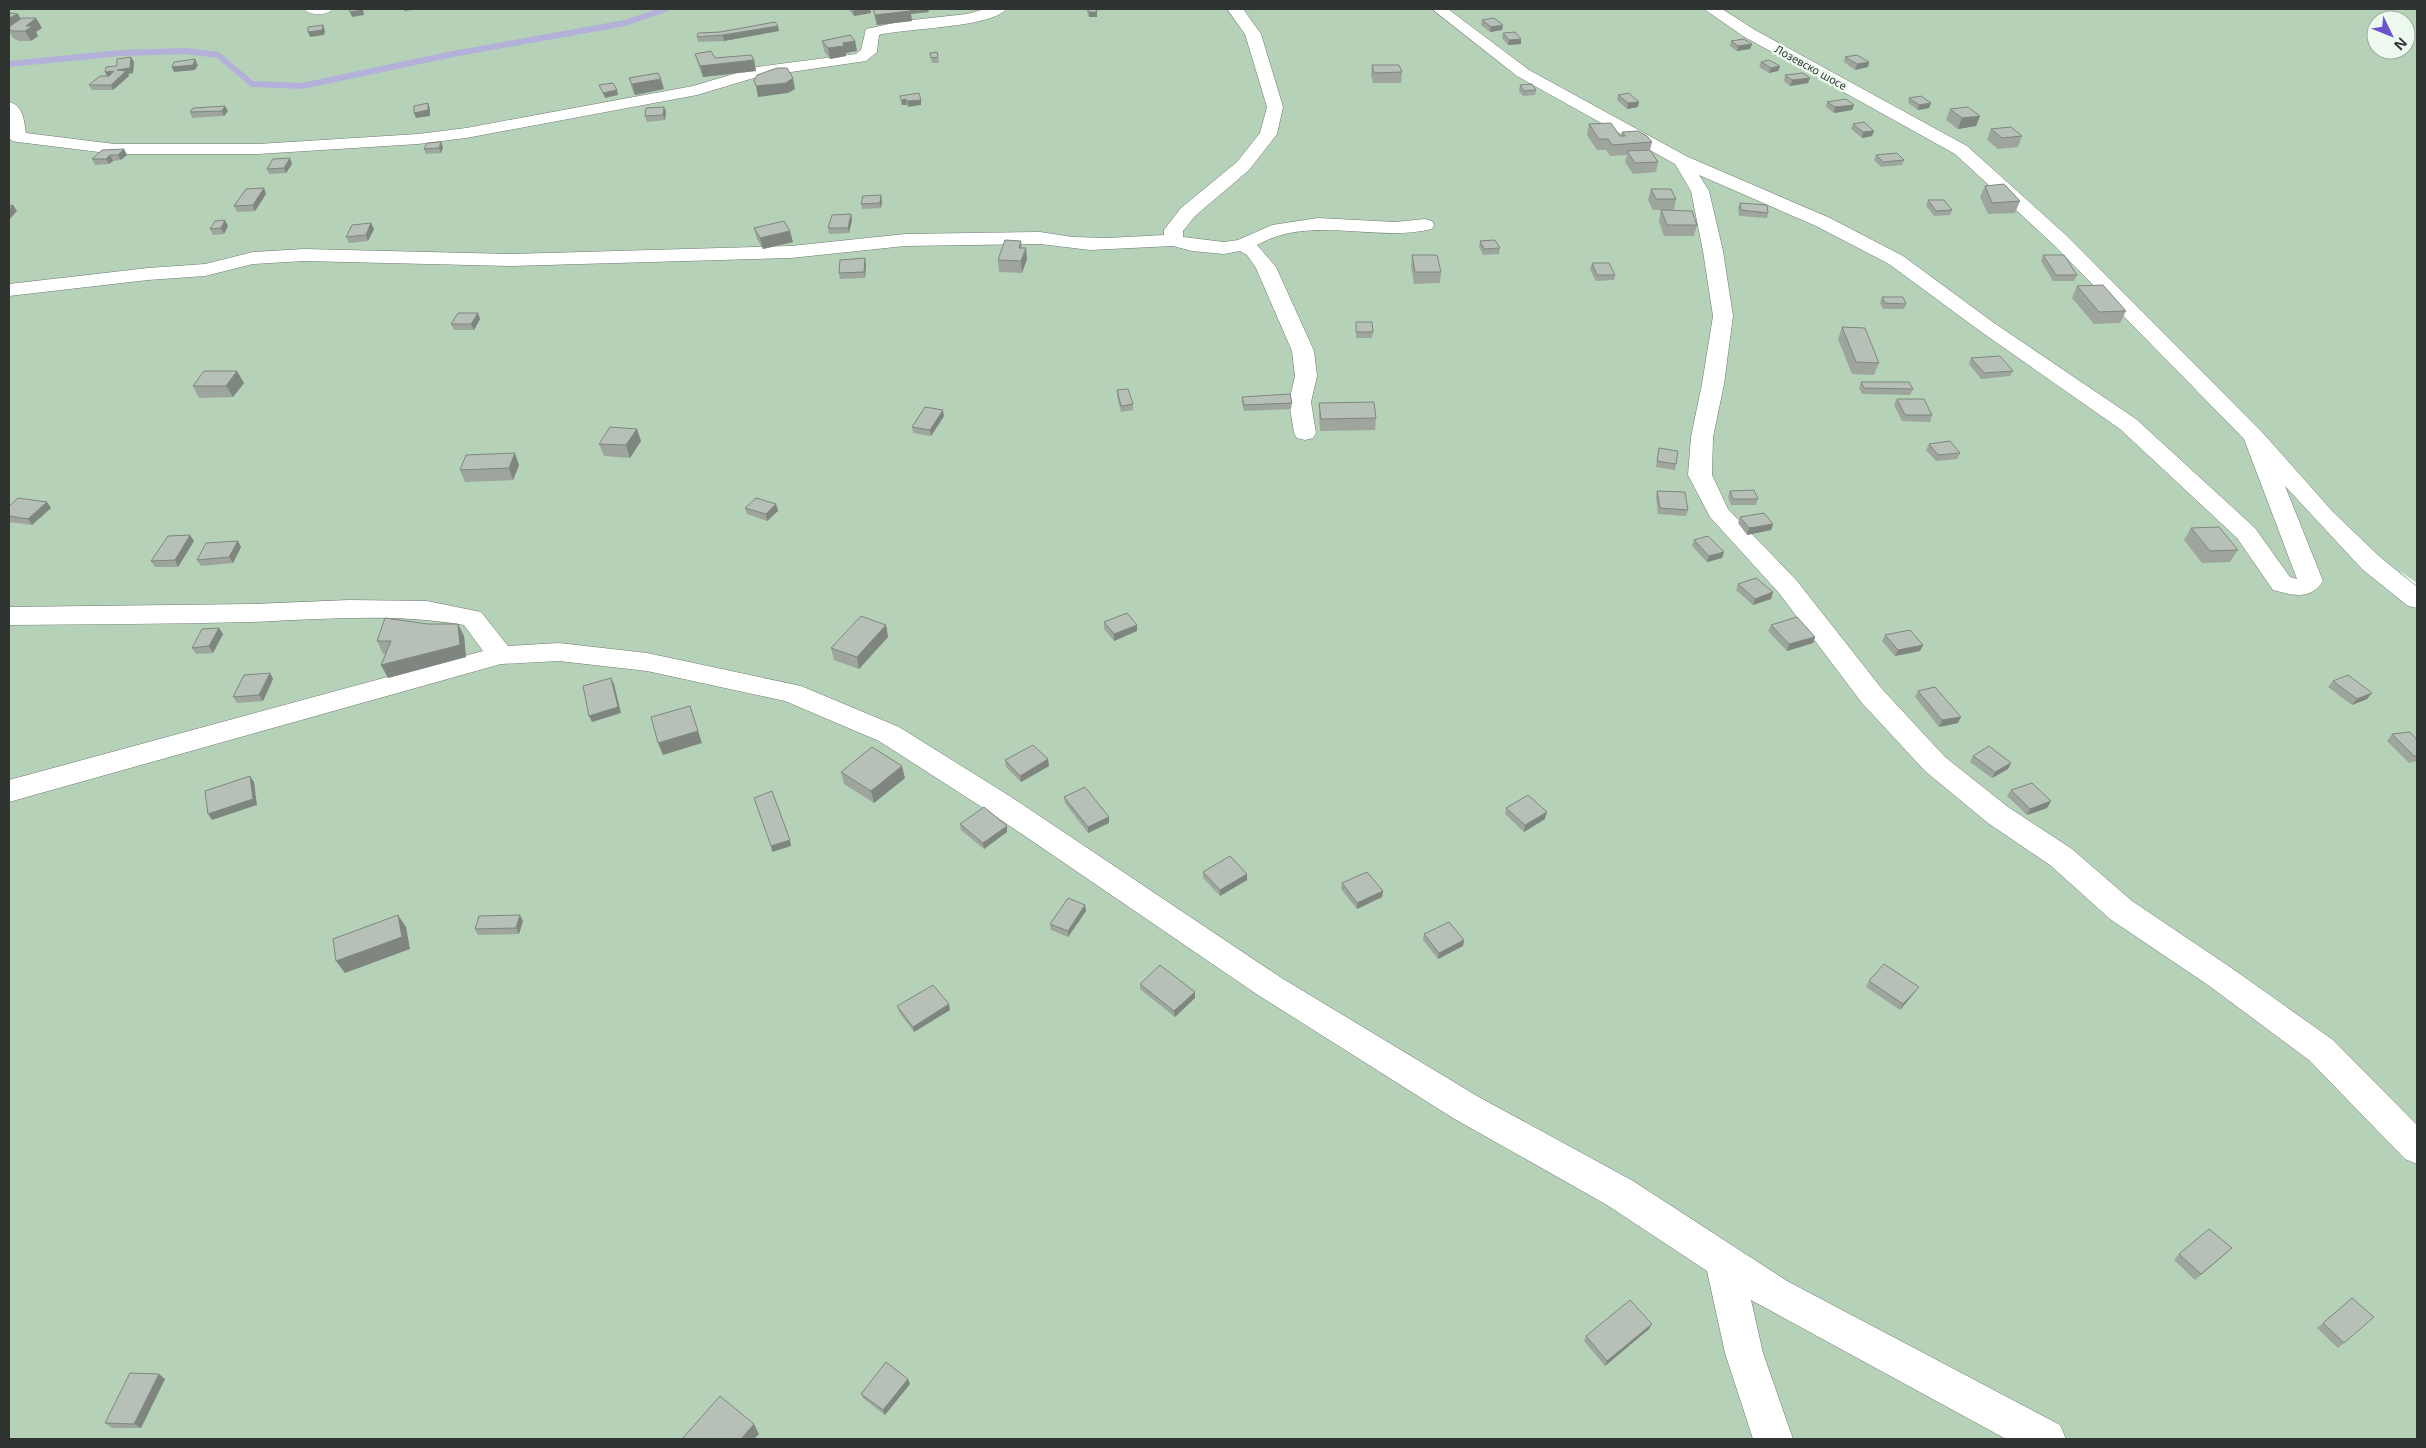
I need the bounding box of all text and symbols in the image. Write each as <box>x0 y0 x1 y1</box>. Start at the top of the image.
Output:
north arrow <box>2366 10 2416 60</box>
text: N <box>2390 34 2412 55</box>
street label: Лозевско шосе <box>1772 41 1850 93</box>

